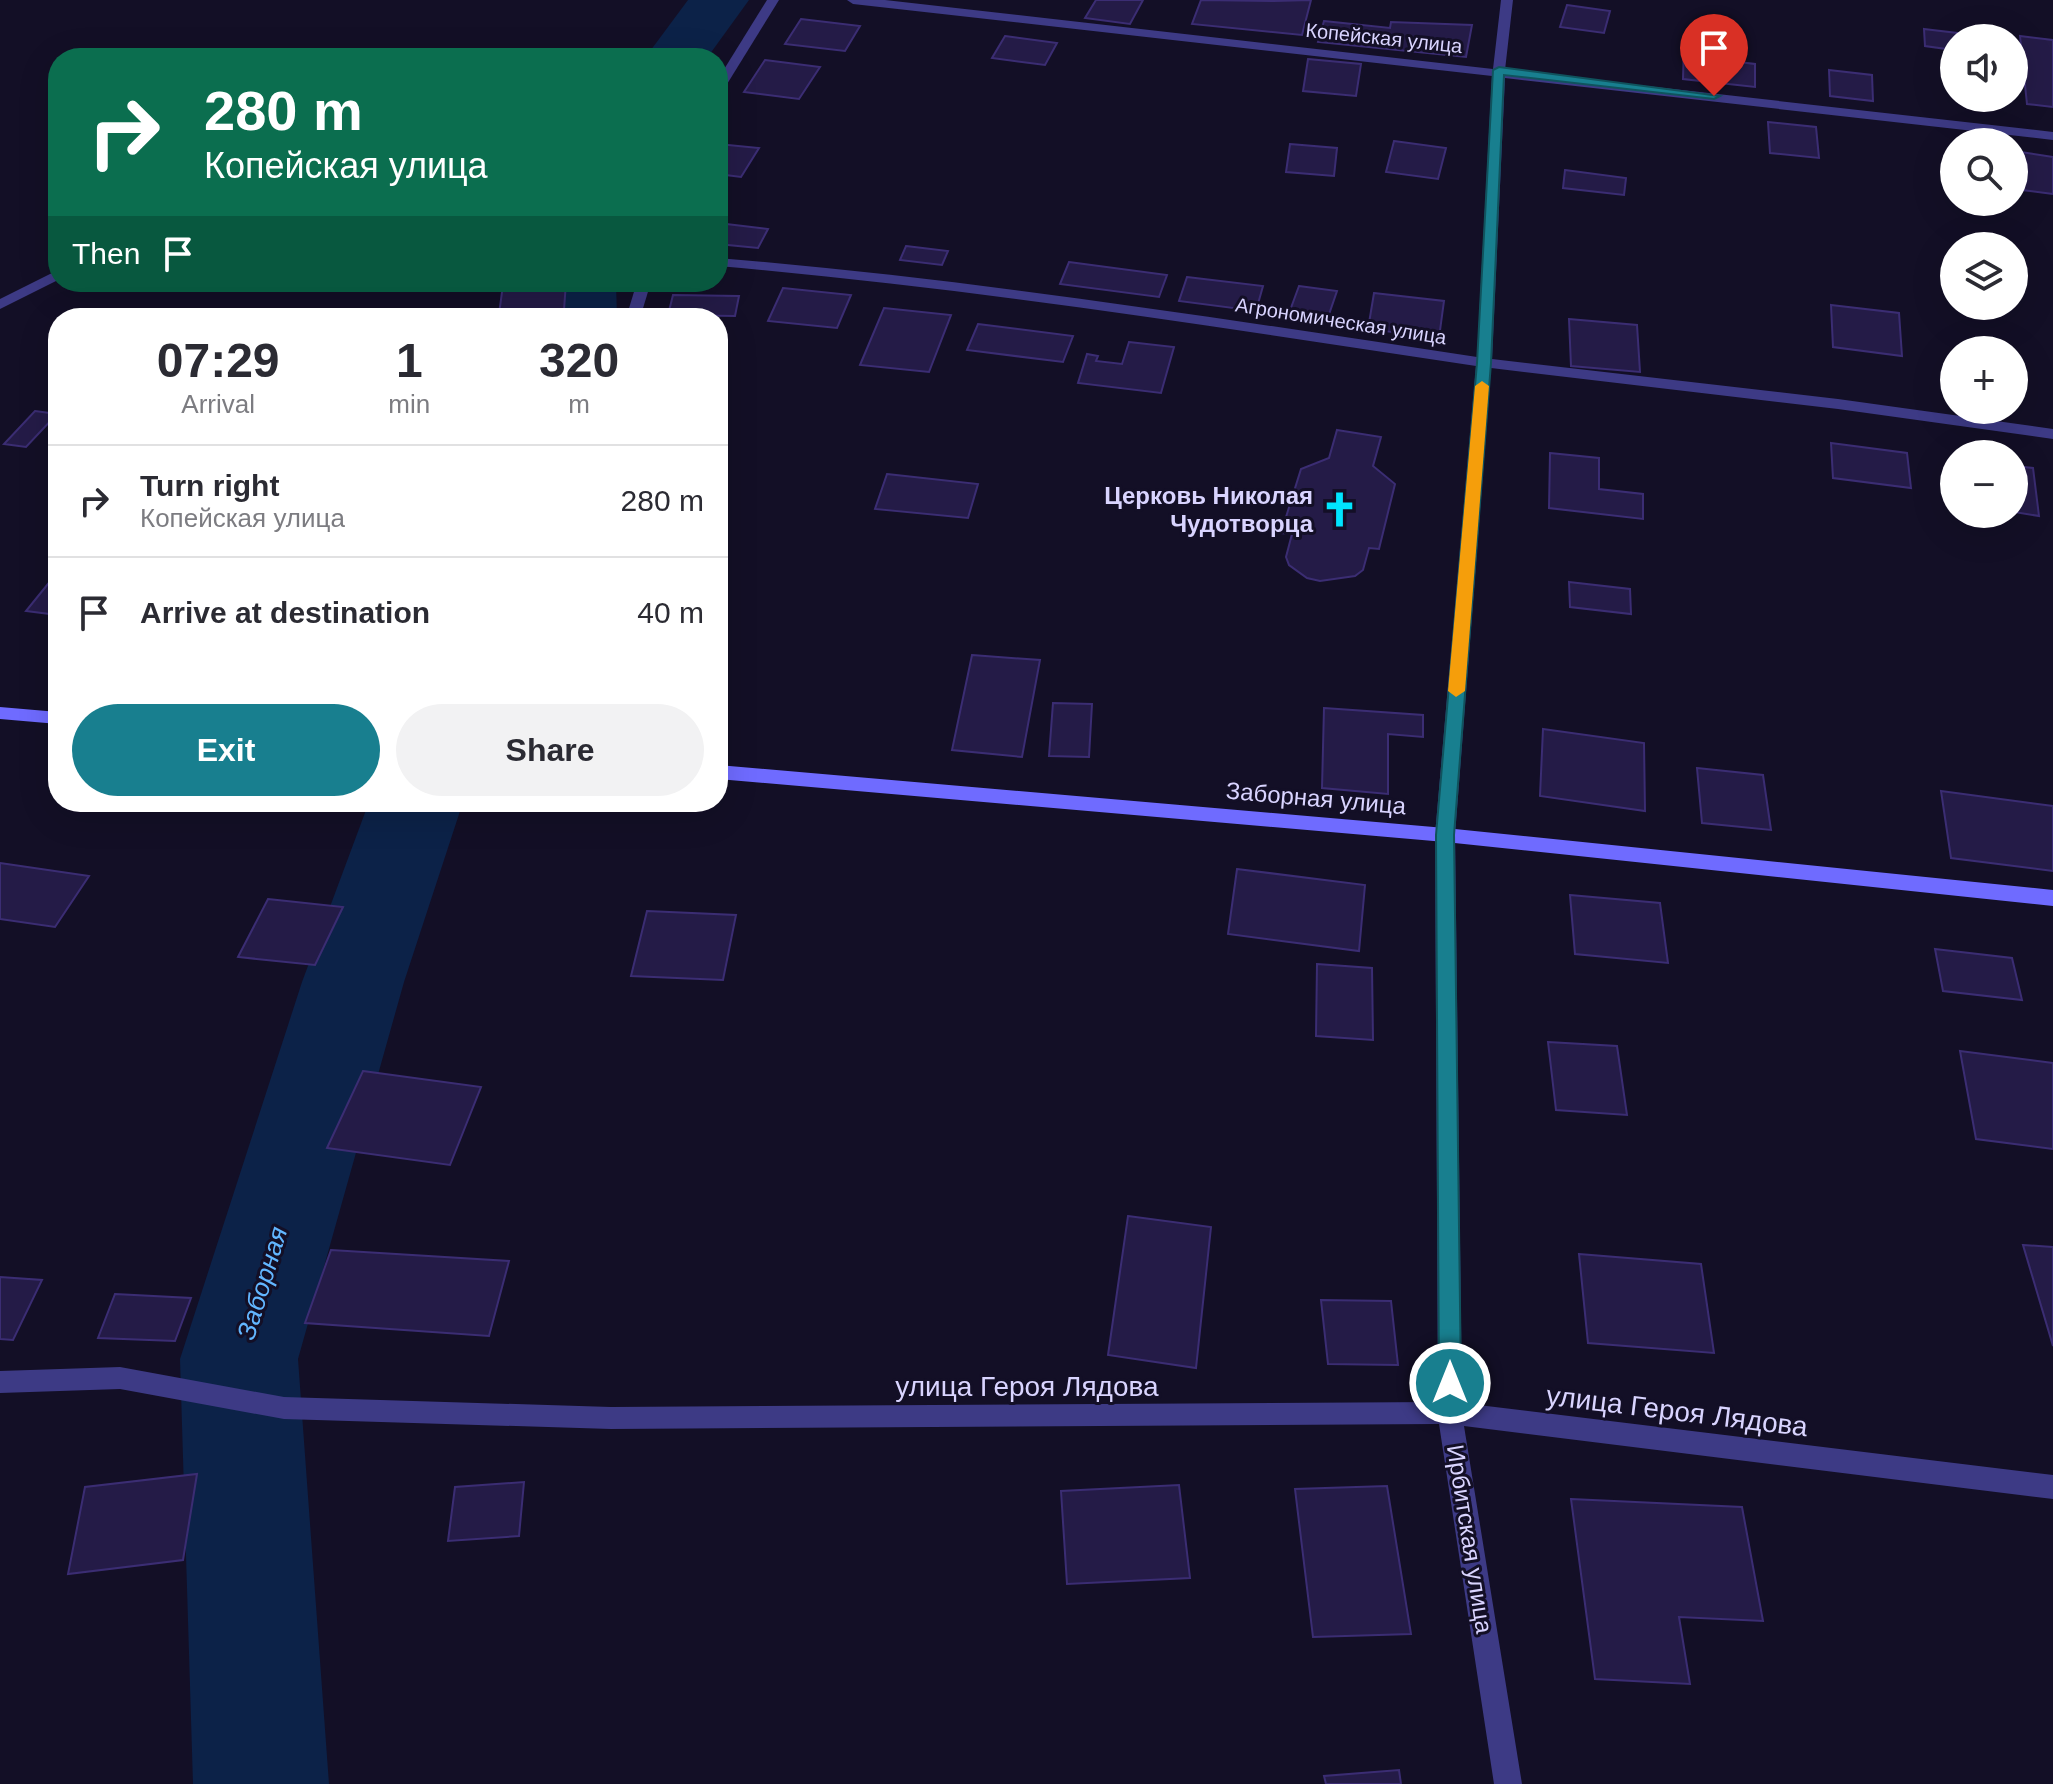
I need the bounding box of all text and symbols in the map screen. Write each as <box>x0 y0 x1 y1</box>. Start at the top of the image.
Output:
pin <box>1680 14.0 1748 96</box>
street label: Копейская улица <box>1304 19 1464 57</box>
map controls <box>1940 24 2028 528</box>
button: sound <box>1940 24 2028 112</box>
icon: arrive <box>1692 26 1736 70</box>
text: 280 m <box>204 79 363 142</box>
icon: right <box>72 80 176 184</box>
button: search <box>1940 128 2028 216</box>
text: Копейская улица <box>204 145 488 186</box>
icon: arrive <box>156 232 200 276</box>
button: layers <box>1940 232 2028 320</box>
text: Then <box>72 237 140 270</box>
street label: Агрономическая улица <box>1234 293 1449 349</box>
text: 07:29 <box>157 334 280 387</box>
text: 1 <box>396 334 423 387</box>
text: 320 <box>539 334 619 387</box>
button: + <box>1940 336 2028 424</box>
text: Arrival <box>181 389 255 419</box>
text: min <box>388 389 430 419</box>
text: m <box>568 389 590 419</box>
button: − <box>1940 440 2028 528</box>
text: Turn right <box>140 469 279 502</box>
icon: right <box>72 479 116 523</box>
place label: Церковь Николая Чудотворца <box>1104 482 1314 537</box>
text: 280 m <box>621 484 704 517</box>
church icon: Церковь Николая Чудотворца <box>1320 490 1358 528</box>
text: Копейская улица <box>140 503 345 533</box>
icon: arrive <box>72 591 116 635</box>
text: Arrive at destination <box>140 596 430 629</box>
text: 40 m <box>637 596 704 629</box>
button: Exit <box>72 704 380 796</box>
button: Share <box>396 704 704 796</box>
street label: Заборная улица <box>1225 777 1408 819</box>
water label: Заборная <box>231 1223 293 1343</box>
position arrow <box>1408 1341 1492 1425</box>
street label: улица Героя Лядова <box>895 1371 1159 1402</box>
street label: улица Героя Лядова <box>1544 1380 1810 1442</box>
street label: Ирбитская улица <box>1442 1443 1498 1636</box>

